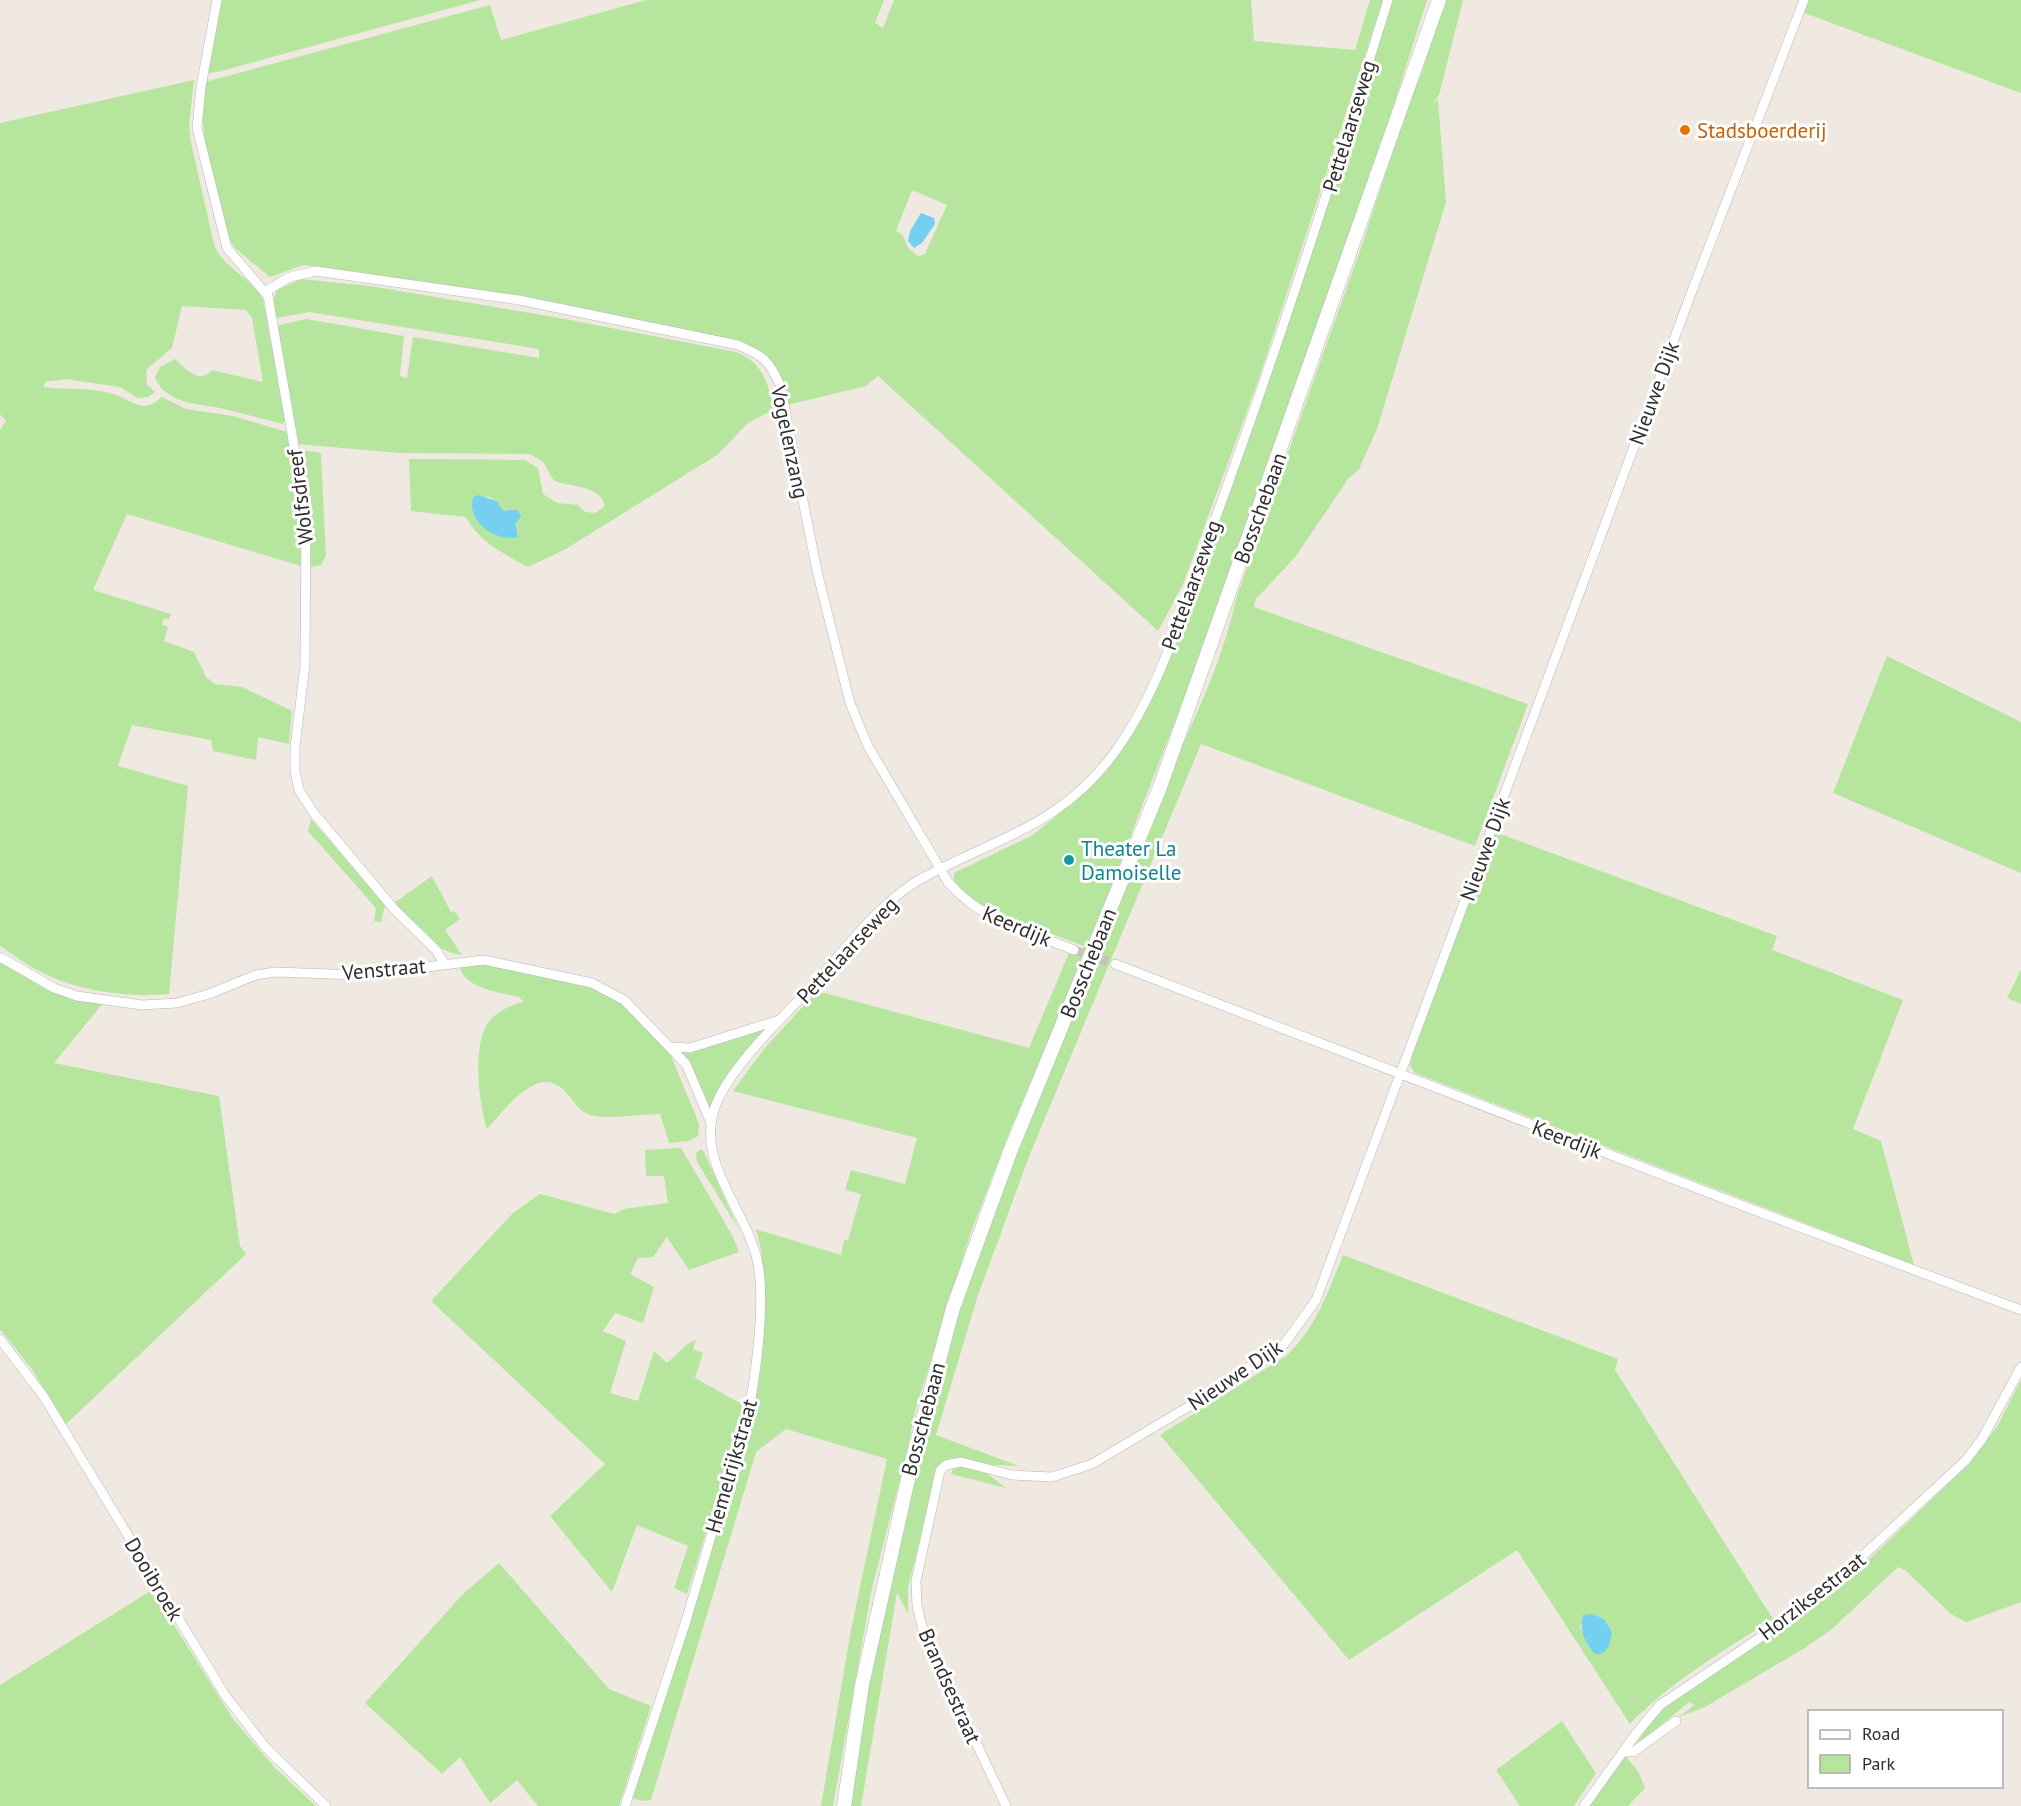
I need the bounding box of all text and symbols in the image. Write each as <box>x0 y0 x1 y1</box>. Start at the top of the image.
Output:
street label: Pettelaarseweg <box>1316 57 1382 195</box>
place label: Stadsboerderij <box>1697 117 1827 144</box>
marker: Stadsboerderij <box>1678 123 1692 137</box>
street label: Nieuwe Dijk <box>1623 338 1685 448</box>
street label: Vogelenzang <box>765 382 815 501</box>
street label: Wolfsdreef <box>281 447 319 546</box>
street label: Bosschebaan <box>1227 449 1293 567</box>
street label: Pettelaarseweg <box>1155 516 1227 654</box>
street label: Nieuwe Dijk <box>1454 794 1516 904</box>
place label: Theater La Damoiselle <box>1081 835 1182 886</box>
marker: Theater La Damoiselle <box>1062 853 1076 867</box>
street label: Pettelaarseweg <box>791 891 903 1009</box>
street label: Keerdijk <box>978 899 1056 953</box>
street label: Bosschebaan <box>1054 904 1122 1022</box>
street label: Venstraat <box>340 952 427 986</box>
street label: Keerdijk <box>1528 1113 1606 1165</box>
street label: Nieuwe Dijk <box>1183 1334 1287 1416</box>
street label: Bosschebaan <box>895 1359 951 1479</box>
street label: Hemelrijkstraat <box>699 1396 763 1536</box>
street label: Dooibroek <box>119 1532 189 1626</box>
street label: Horziksestraat <box>1753 1546 1871 1646</box>
street label: Brandsestraat <box>913 1624 987 1748</box>
legend <box>1808 1710 2003 1788</box>
text: Road <box>1862 1722 1900 1745</box>
text: Park <box>1862 1752 1895 1775</box>

